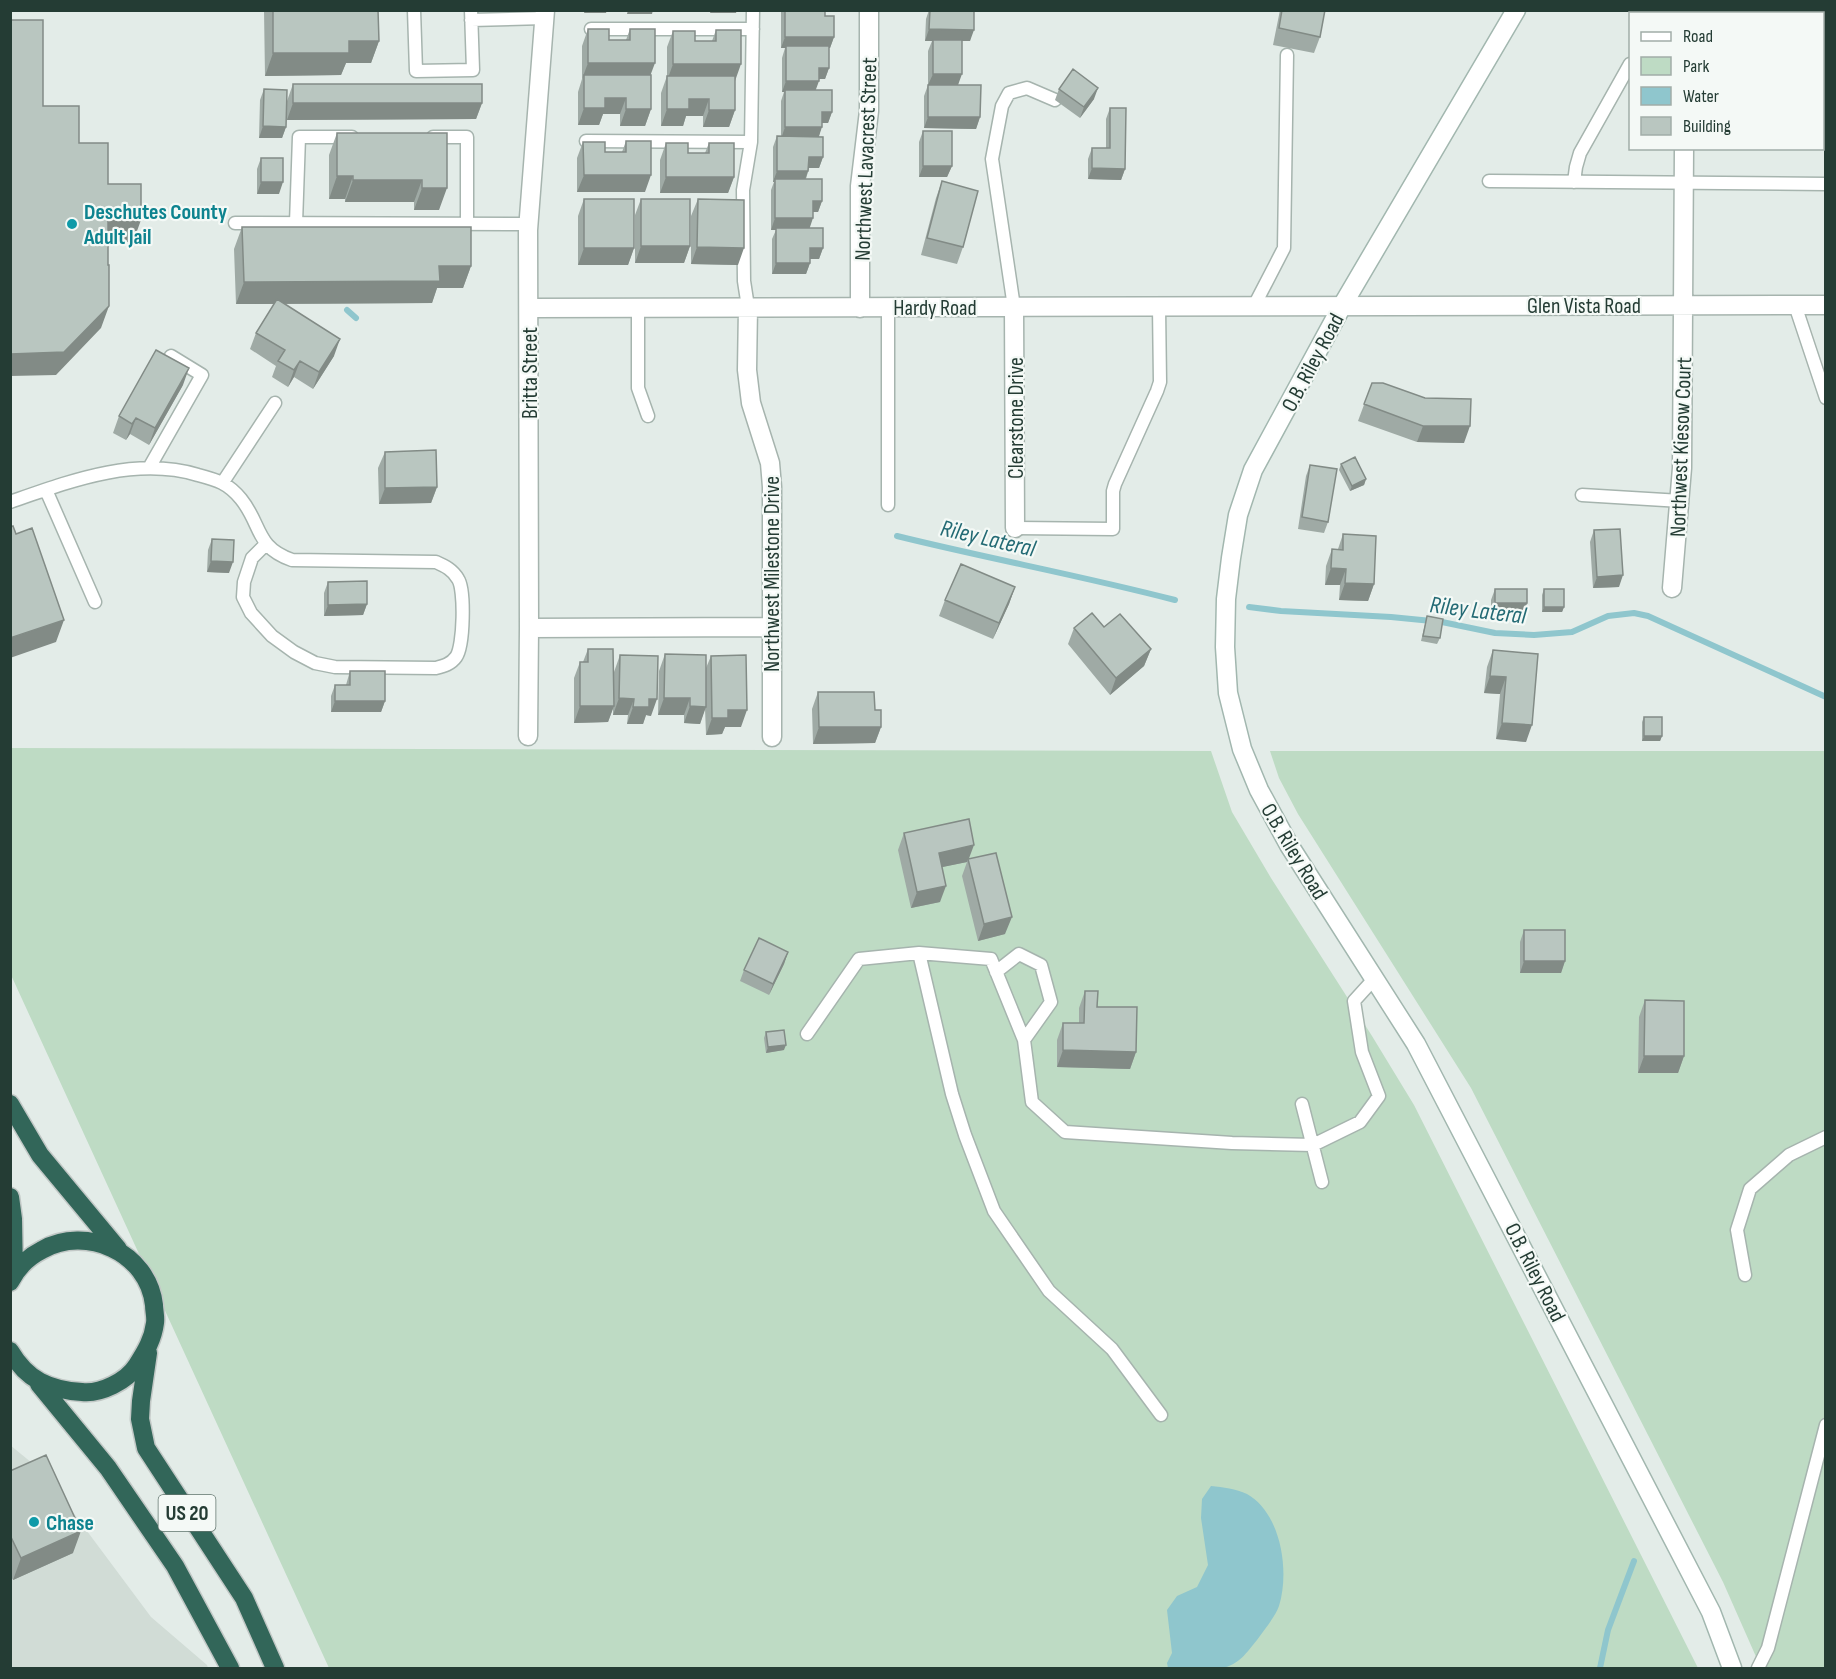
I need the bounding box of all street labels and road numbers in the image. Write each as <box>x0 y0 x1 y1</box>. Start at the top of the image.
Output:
street label: Northwest Lavacrest Street <box>849 57 884 261</box>
street label: Glen Vista Road <box>1527 293 1641 320</box>
street label: Hardy Road <box>893 295 977 322</box>
street label: O.B. Riley Road <box>1276 309 1350 416</box>
street label: Britta Street <box>517 327 544 419</box>
street label: Northwest Kiesow Court <box>1665 356 1698 538</box>
street label: Clearstone Drive <box>1003 357 1030 479</box>
street label: Northwest Milestone Drive <box>759 476 786 672</box>
street label: O.B. Riley Road <box>1254 799 1333 905</box>
street label: O.B. Riley Road <box>1498 1219 1571 1327</box>
road number: US 20 <box>158 1495 216 1531</box>

